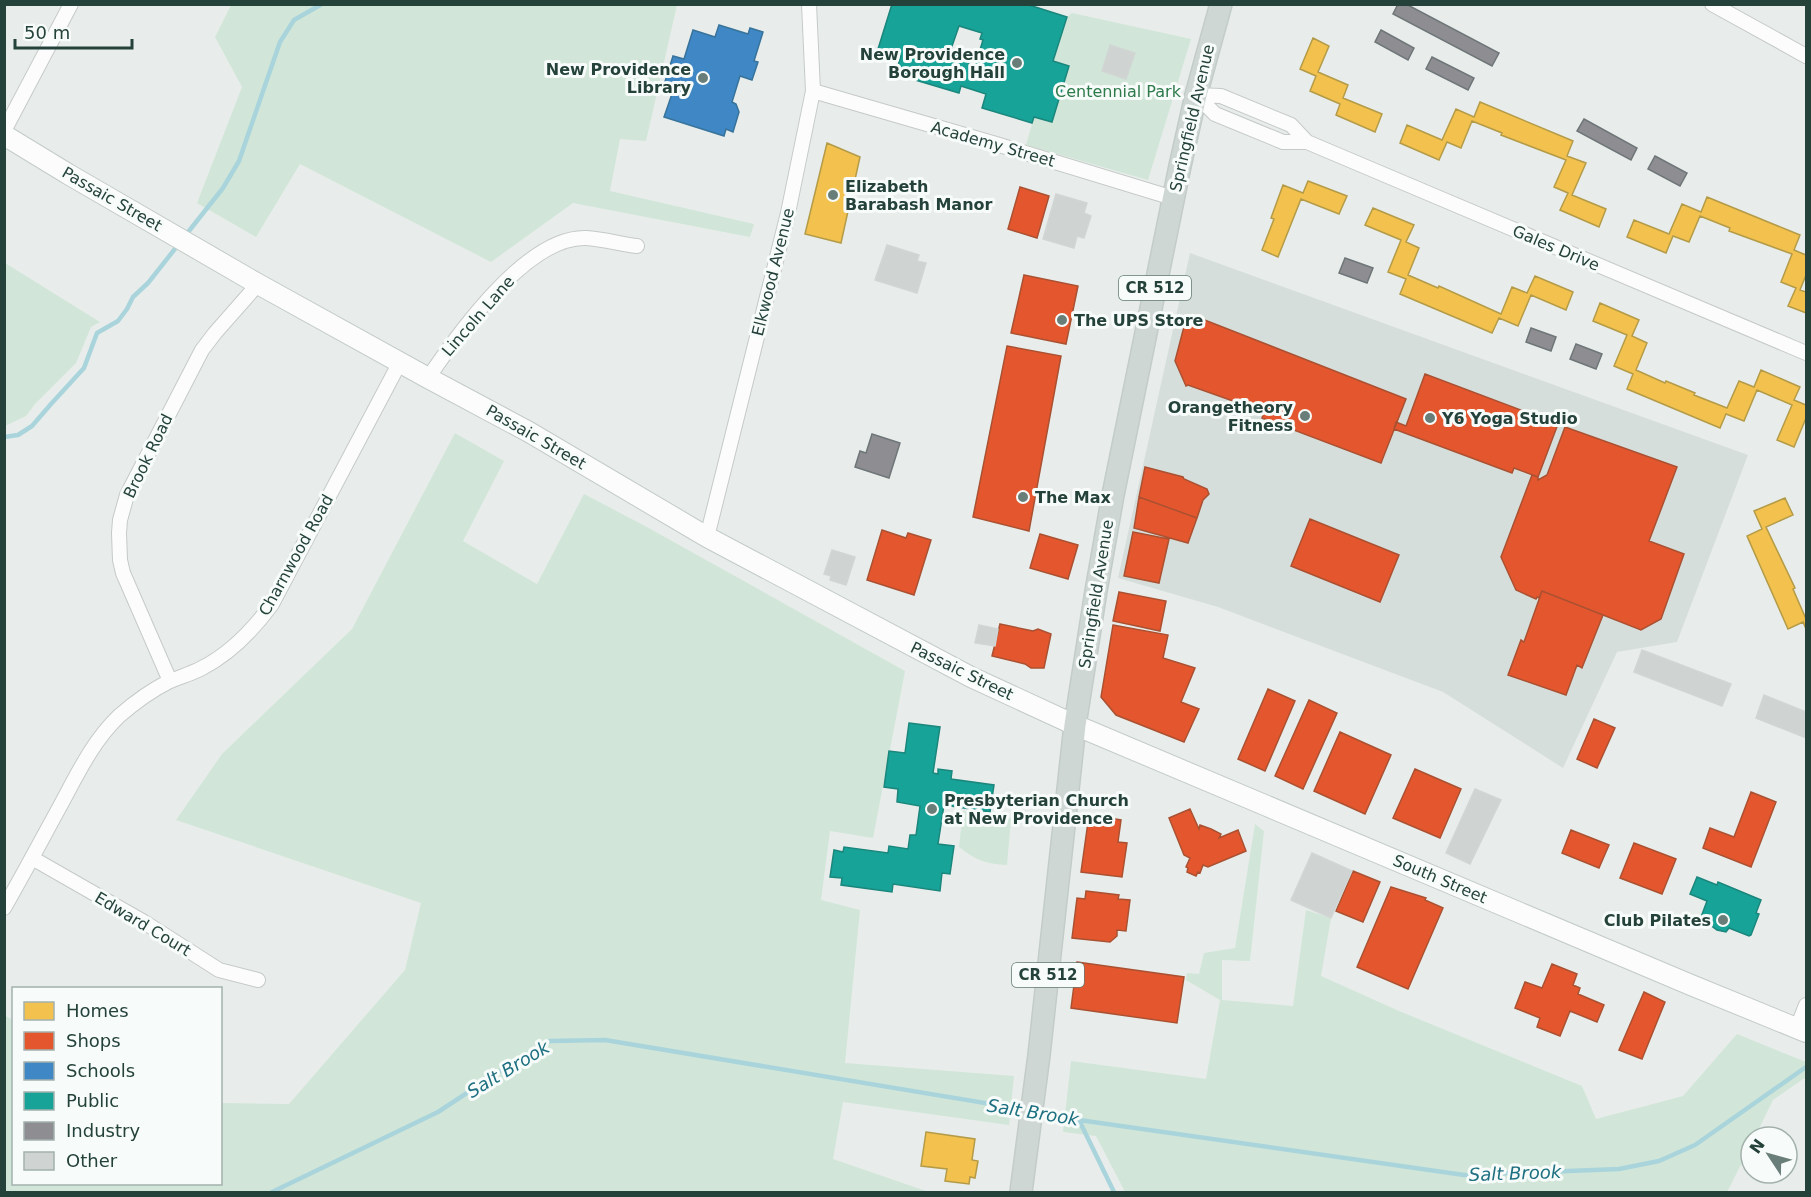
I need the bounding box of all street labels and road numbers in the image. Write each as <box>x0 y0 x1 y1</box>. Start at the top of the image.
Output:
street label: Springfield Avenue <box>1166 42 1218 194</box>
street label: Academy Street <box>929 117 1057 171</box>
street label: Passaic Street <box>59 163 165 235</box>
street label: Elkwood Avenue <box>748 206 798 338</box>
street label: Gales Drive <box>1510 221 1602 275</box>
street label: Lincoln Lane <box>438 272 518 360</box>
road number: CR 512 <box>1119 276 1191 300</box>
street label: Passaic Street <box>483 401 589 473</box>
street label: Brook Road <box>119 411 177 501</box>
street label: Charnwood Road <box>255 491 337 619</box>
street label: Springfield Avenue <box>1075 518 1117 670</box>
street label: Passaic Street <box>907 638 1017 704</box>
street label: South Street <box>1390 851 1490 907</box>
street label: Edward Court <box>92 888 194 960</box>
road number: CR 512 <box>1012 963 1084 987</box>

